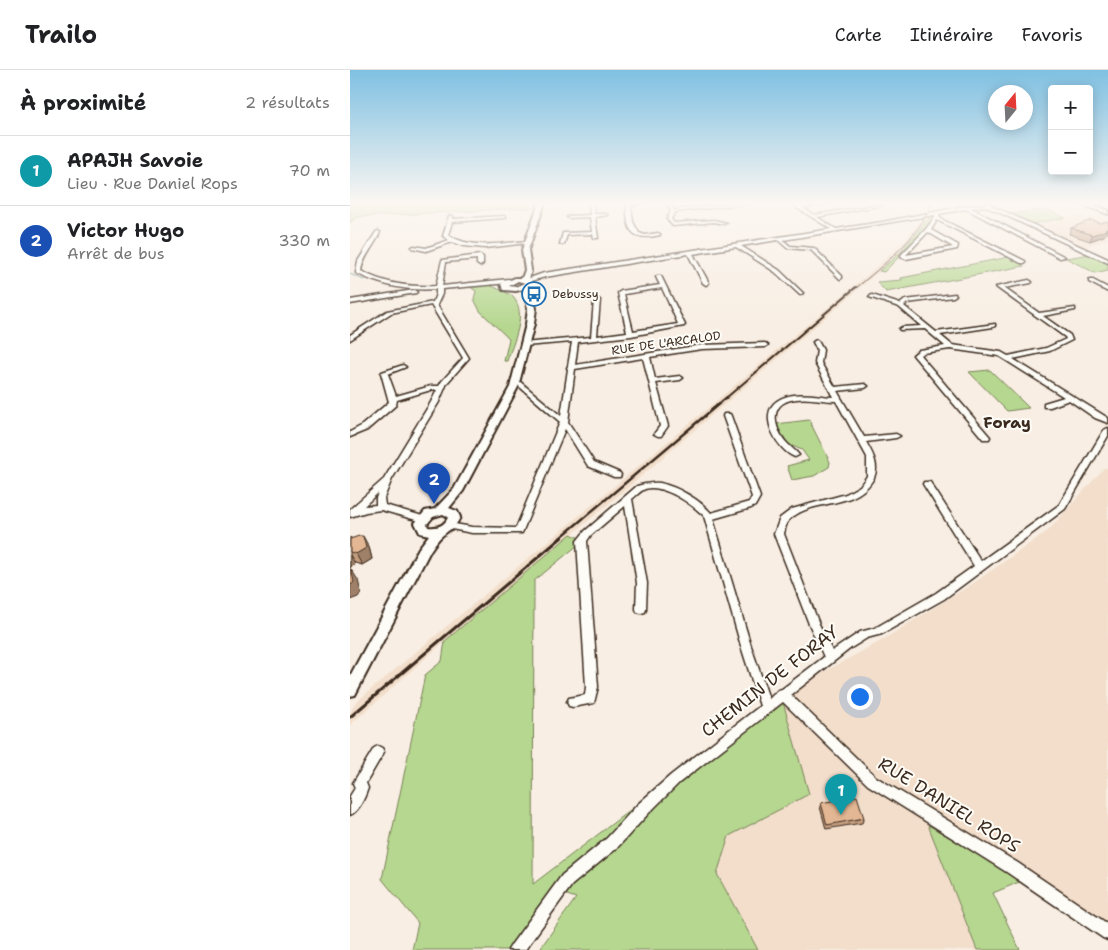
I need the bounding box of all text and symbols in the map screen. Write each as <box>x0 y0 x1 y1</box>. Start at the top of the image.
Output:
text: Trailo <box>25 19 97 51</box>
text: Carte <box>835 23 882 47</box>
text: Itinéraire <box>910 23 994 47</box>
text: Favoris <box>1022 23 1083 47</box>
north arrow <box>988 85 1033 130</box>
map controls <box>1048 85 1093 175</box>
button: + <box>1048 85 1093 130</box>
text: À proximité <box>20 89 146 117</box>
text: 2 résultats <box>245 92 330 113</box>
button: − <box>1048 130 1093 175</box>
text: APAJH Savoie <box>67 148 203 173</box>
text: 1 <box>32 160 40 181</box>
text: 70 m <box>289 160 330 181</box>
text: Lieu · Rue Daniel Rops <box>67 173 238 194</box>
text: Victor Hugo <box>67 218 184 243</box>
text: 2 <box>30 230 42 251</box>
text: 330 m <box>278 230 330 251</box>
text: Arrêt de bus <box>67 243 165 264</box>
bus stop icon: Debussy <box>521 281 547 307</box>
place label: Debussy <box>552 286 599 302</box>
street label: RUE DE L'ARCALOD <box>610 327 722 359</box>
district label: Foray <box>983 412 1031 433</box>
pin: 2 <box>418 463 450 504</box>
street label: CHEMIN DE FORAY <box>696 620 844 742</box>
your location <box>847 684 873 710</box>
street label: RUE DANIEL ROPS <box>874 752 1024 858</box>
pin: 1 <box>825 774 857 815</box>

